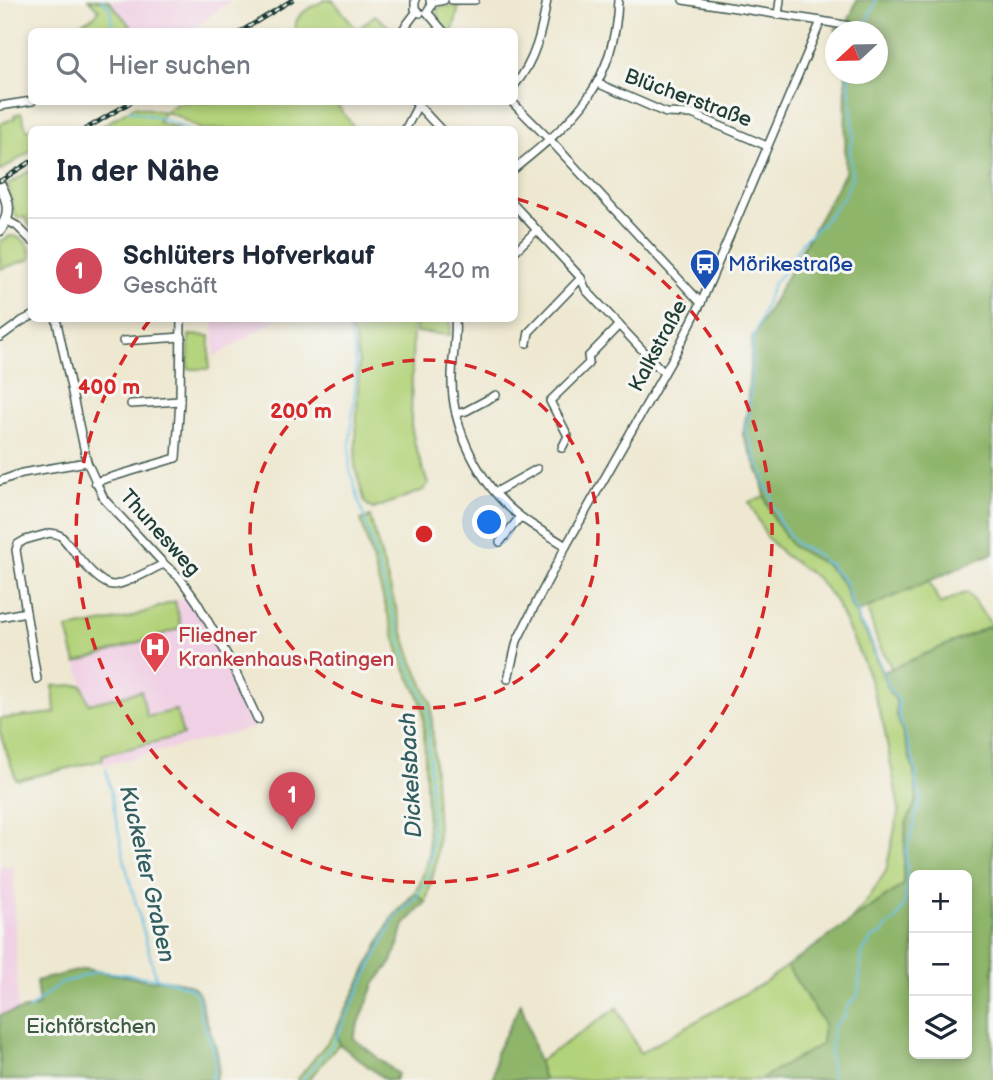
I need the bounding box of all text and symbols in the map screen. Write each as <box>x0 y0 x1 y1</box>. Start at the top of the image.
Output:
north arrow <box>825 21 888 84</box>
search box <box>28 28 518 105</box>
icon: search <box>52 48 90 86</box>
text: Hier suchen <box>108 51 251 82</box>
street label: Blücherstraße <box>621 63 755 133</box>
text: In der Nähe <box>56 154 219 190</box>
text: Schlüters Hofverkauf <box>123 241 375 272</box>
bus stop icon: Mörikestraße <box>688 247 722 291</box>
place label: Mörikestraße <box>728 252 853 277</box>
text: 1 <box>74 257 84 285</box>
text: 420 m <box>424 257 490 285</box>
text: Geschäft <box>123 272 217 300</box>
street label: Kalkstraße <box>623 296 693 396</box>
text: 400 m <box>78 375 140 400</box>
text: 200 m <box>270 399 332 424</box>
street label: Thunesweg <box>114 484 206 582</box>
your location <box>472 505 506 539</box>
centre of rings <box>412 522 436 546</box>
place label: Fliedner Krankenhaus Ratingen <box>178 623 394 672</box>
hospital icon: Fliedner Krankenhaus Ratingen <box>138 630 172 674</box>
water label: Dickelsbach <box>394 711 428 838</box>
pin: 1 <box>269 772 315 830</box>
water label: Kuckelter Graben <box>113 783 181 965</box>
map controls <box>909 870 972 1059</box>
button: + <box>909 870 972 933</box>
button: − <box>909 933 972 996</box>
button: layers <box>909 996 972 1059</box>
park label: Eichförstchen <box>26 1014 156 1039</box>

